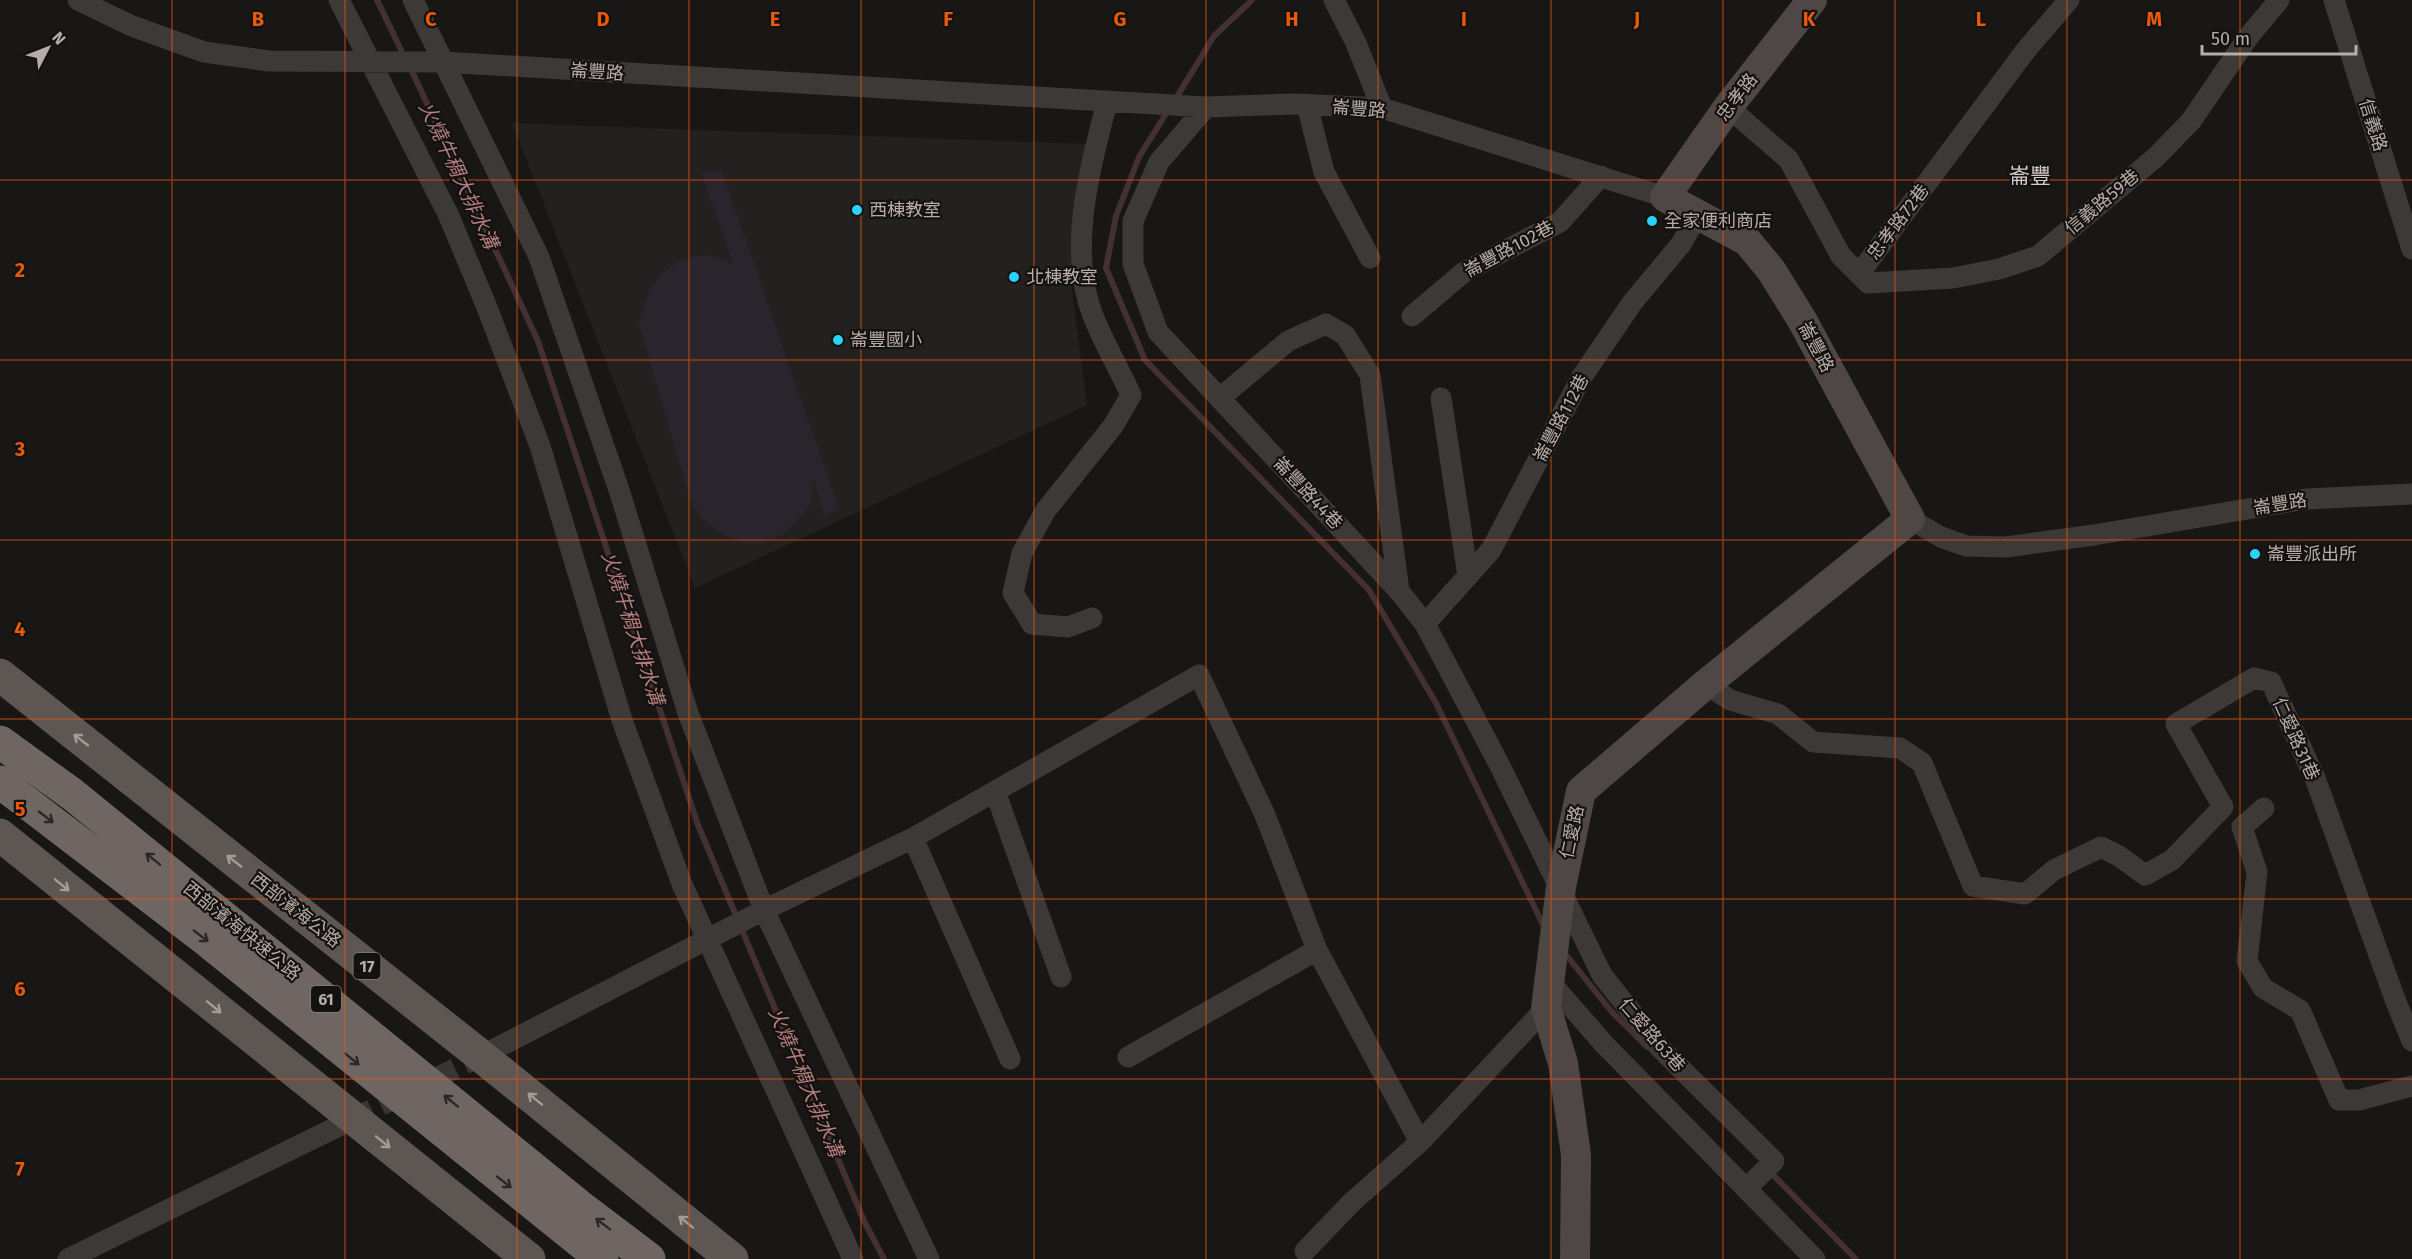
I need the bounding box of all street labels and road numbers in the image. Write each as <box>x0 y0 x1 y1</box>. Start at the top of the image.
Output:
street label: 崙豐路 <box>569 59 625 85</box>
street label: 忠孝路 <box>1712 69 1762 125</box>
street label: 崙豐路 <box>1331 96 1387 122</box>
street label: 信義路 <box>2355 96 2391 154</box>
street label: 信義路59巷 <box>2060 165 2144 239</box>
street label: 忠孝路72巷 <box>1863 180 1933 264</box>
street label: 崙豐路102巷 <box>1460 216 1558 282</box>
street label: 崙豐路 <box>1794 318 1838 376</box>
street label: 崙豐路112巷 <box>1529 370 1593 466</box>
street label: 崙豐路44巷 <box>1269 452 1347 534</box>
street label: 崙豐路 <box>2252 489 2308 519</box>
street label: 仁愛路31巷 <box>2268 694 2324 784</box>
street label: 仁愛路 <box>1556 803 1588 861</box>
street label: 西部濱海公路 <box>247 868 345 952</box>
street label: 西部濱海快速公路 <box>179 877 305 985</box>
road number: 17 <box>354 953 380 979</box>
road number: 61 <box>311 986 341 1012</box>
street label: 仁愛路63巷 <box>1614 994 1690 1076</box>

